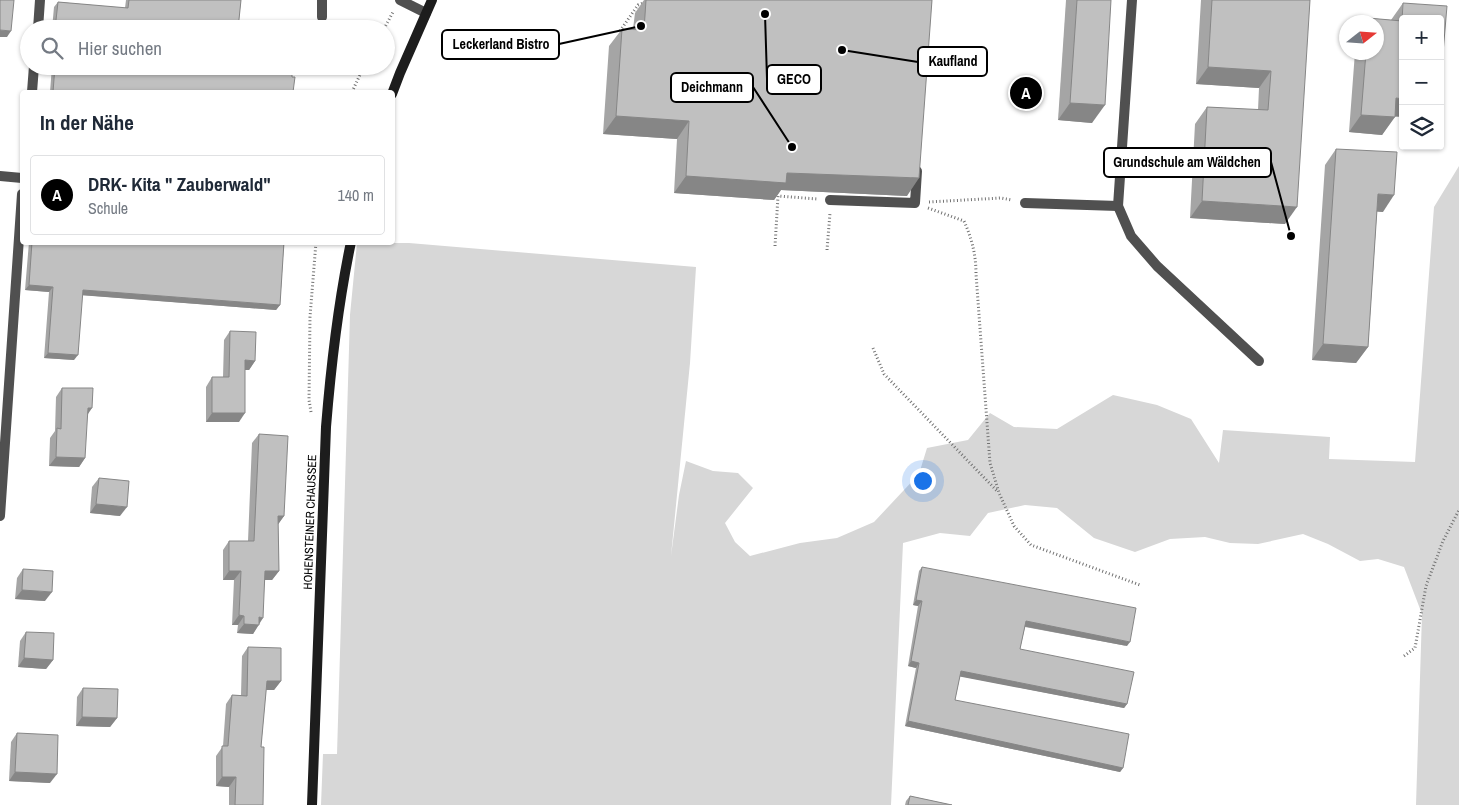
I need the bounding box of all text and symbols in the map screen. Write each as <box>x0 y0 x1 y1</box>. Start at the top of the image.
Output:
north arrow <box>1339 15 1384 60</box>
map controls <box>1399 15 1444 150</box>
button: + <box>1399 15 1444 60</box>
search box <box>20 20 395 75</box>
callout: Leckerland Bistro <box>442 30 559 59</box>
icon: search <box>38 34 66 62</box>
text: Hier suchen <box>78 35 162 61</box>
text: Leckerland Bistro <box>453 35 549 53</box>
callout: Kaufland <box>918 47 987 76</box>
text: Kaufland <box>928 52 978 70</box>
button: − <box>1399 60 1444 105</box>
callout: GECO <box>767 65 821 94</box>
text: GECO <box>777 70 811 88</box>
callout: Deichmann <box>671 73 753 102</box>
pin: A <box>1010 74 1042 112</box>
text: Deichmann <box>681 78 743 96</box>
button: layers <box>1399 105 1444 150</box>
text: In der Nähe <box>40 108 134 137</box>
callout: Grundschule am Wäldchen <box>1104 148 1271 177</box>
text: Grundschule am Wäldchen <box>1113 153 1261 171</box>
text: DRK- Kita " Zauberwald" <box>88 171 271 197</box>
text: A <box>52 184 62 206</box>
text: 140 m <box>338 184 374 206</box>
text: Schule <box>88 197 128 219</box>
street label: HOHENSTEINER CHAUSSEE <box>300 454 320 590</box>
your location <box>910 468 936 494</box>

